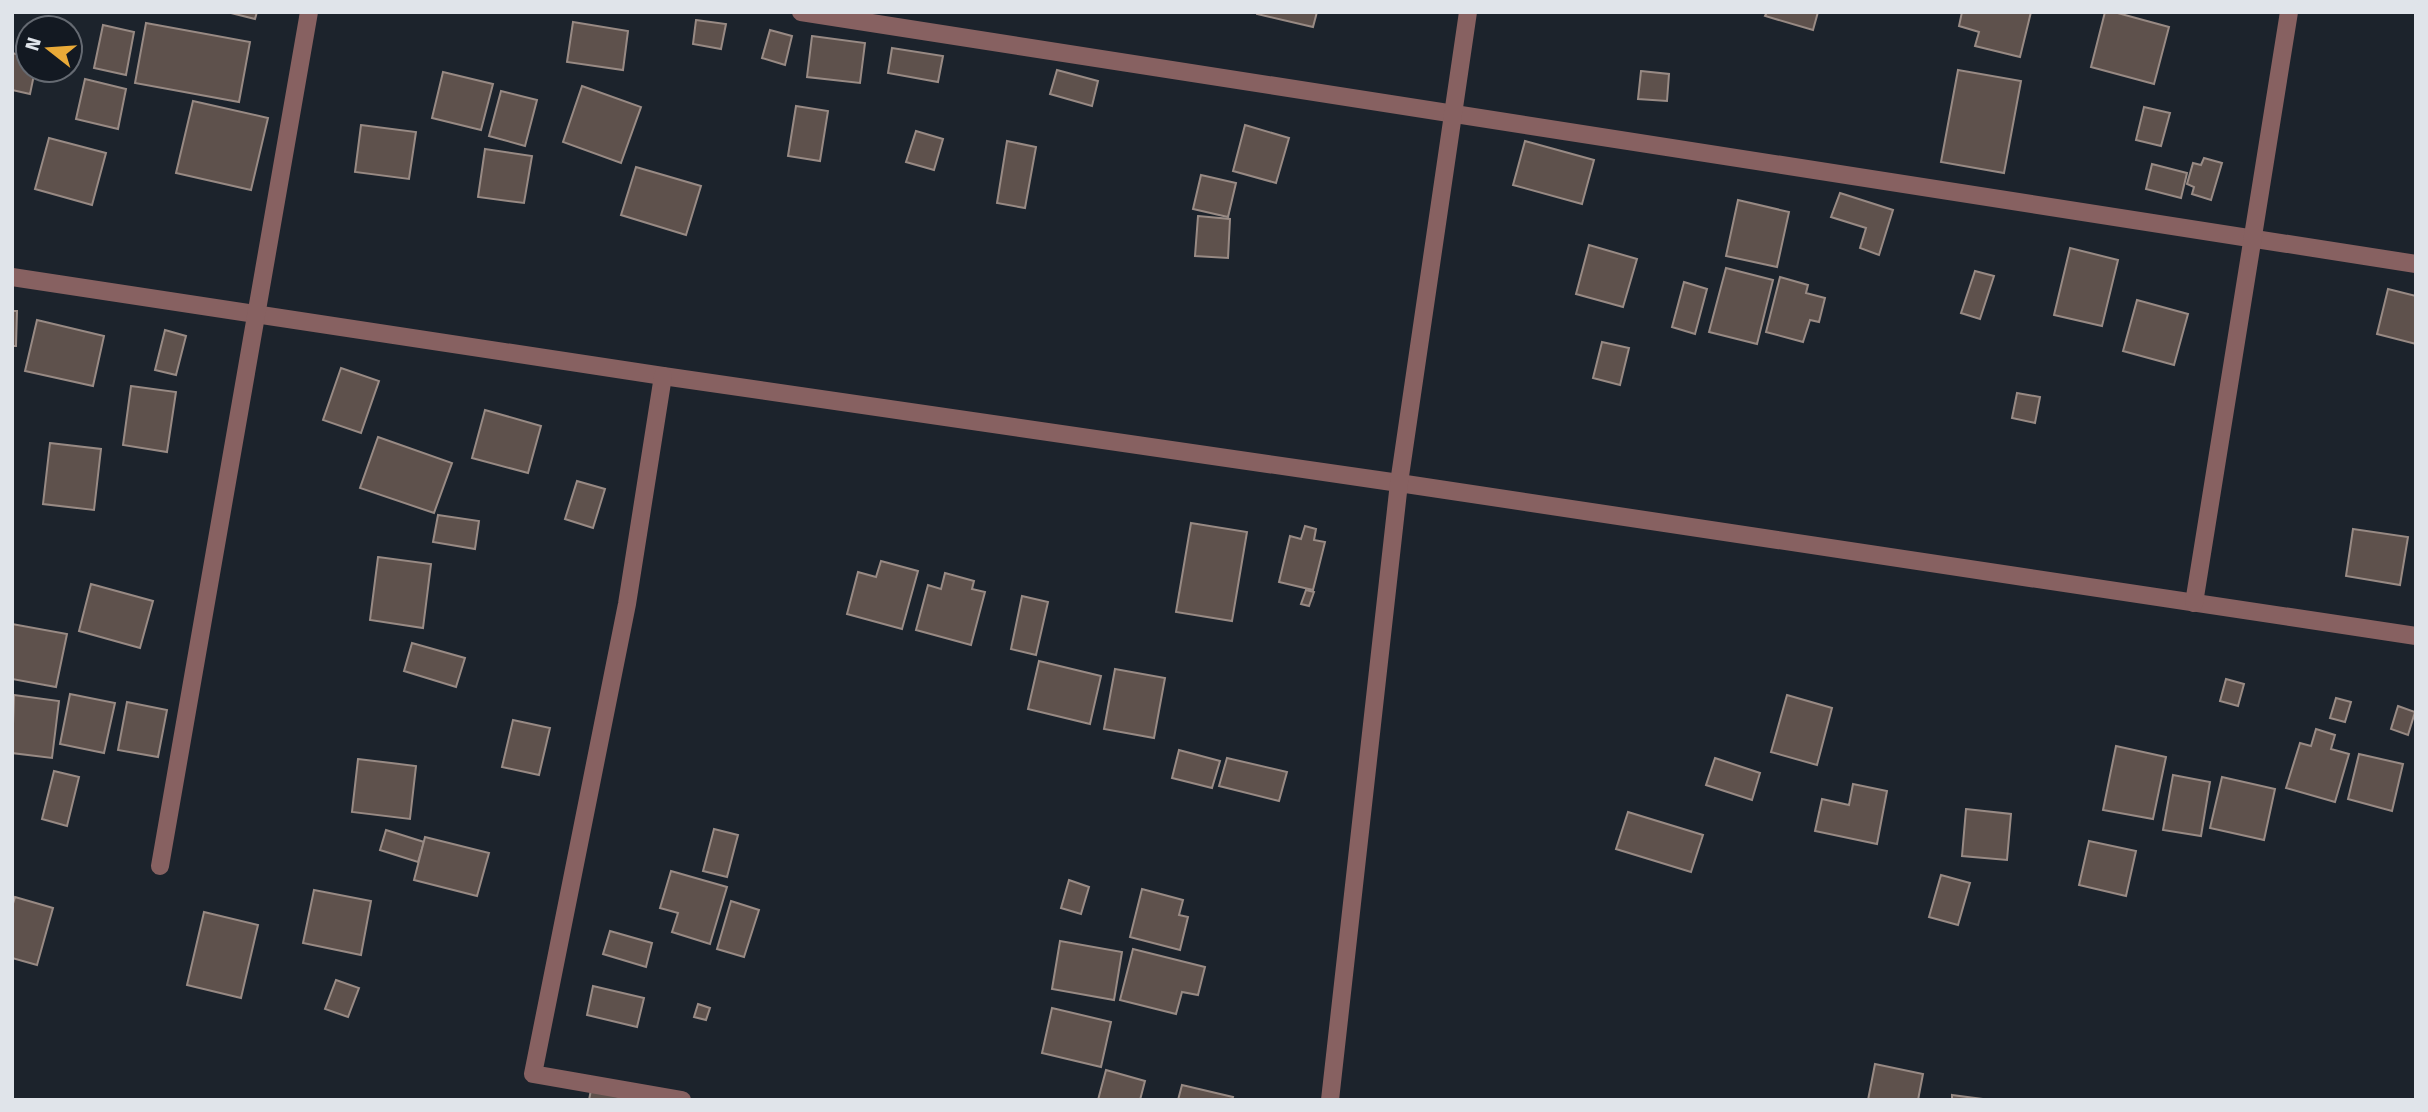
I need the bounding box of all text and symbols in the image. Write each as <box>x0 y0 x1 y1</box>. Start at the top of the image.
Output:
north arrow <box>14 14 84 84</box>
text: N <box>20 35 46 54</box>

